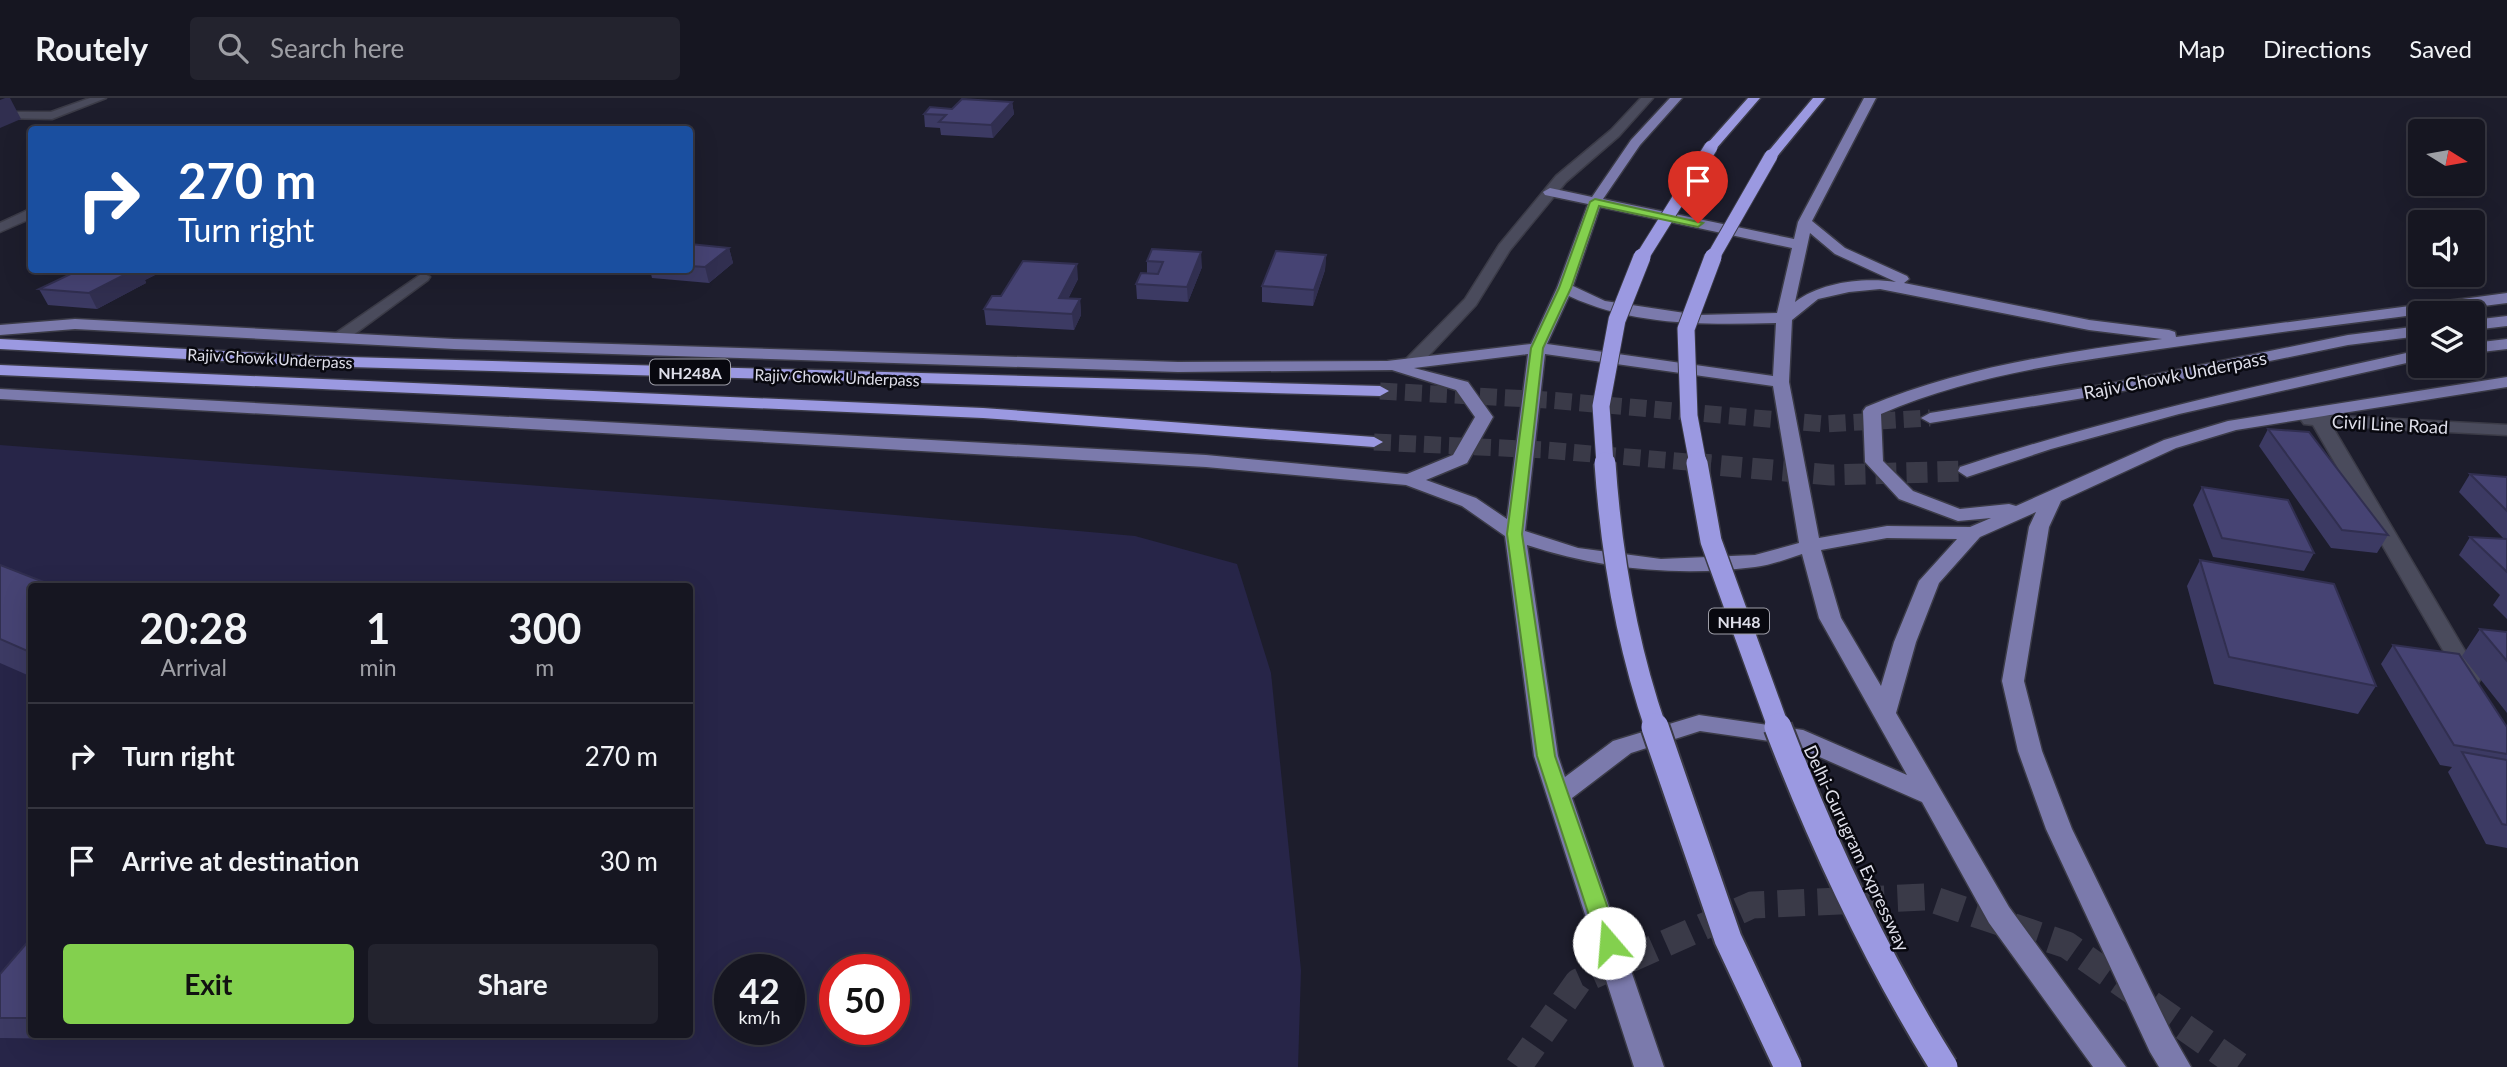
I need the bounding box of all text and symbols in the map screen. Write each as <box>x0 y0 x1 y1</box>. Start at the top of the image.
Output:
search box <box>190 17 680 80</box>
text: Routely <box>35 28 148 68</box>
icon: search <box>214 29 252 67</box>
text: Search here <box>270 32 404 64</box>
text: Map <box>2178 34 2225 63</box>
text: Directions <box>2263 34 2371 63</box>
text: Saved <box>2409 34 2472 63</box>
north arrow <box>2408 119 2485 196</box>
map controls <box>2408 119 2485 378</box>
text: 270 m <box>178 151 316 209</box>
pin <box>1668 151 1728 223</box>
icon: right <box>63 154 154 245</box>
icon: arrive <box>1679 162 1717 200</box>
text: Turn right <box>178 210 314 249</box>
button: sound <box>2408 210 2485 287</box>
button: layers <box>2408 301 2485 378</box>
street label: Rajiv Chowk Underpass <box>187 344 353 372</box>
street label: Rajiv Chowk Underpass <box>2082 346 2269 404</box>
road number: NH248A <box>650 360 730 384</box>
street label: Rajiv Chowk Underpass <box>754 365 920 389</box>
street label: Civil Line Road <box>2331 410 2449 438</box>
text: 20:28 <box>140 603 248 653</box>
text: 1 <box>366 603 390 653</box>
text: 300 <box>508 603 581 653</box>
road number: NH48 <box>1709 608 1769 634</box>
text: Arrival <box>161 653 227 681</box>
text: min <box>359 653 397 681</box>
text: m <box>535 653 554 681</box>
icon: right <box>63 737 101 775</box>
text: Turn right <box>122 740 235 772</box>
text: 270 m <box>585 740 658 772</box>
street label: Delhi-Gurugram Expressway <box>1800 741 1915 955</box>
icon: arrive <box>63 842 101 880</box>
text: Arrive at destination <box>122 845 359 877</box>
text: 30 m <box>600 845 658 877</box>
position arrow <box>1572 906 1646 980</box>
button: Exit <box>63 944 354 1024</box>
button: Share <box>368 944 658 1024</box>
speed limit sign: 50 <box>819 954 910 1045</box>
text: 42 <box>739 969 780 1011</box>
text: km/h <box>738 1006 781 1028</box>

